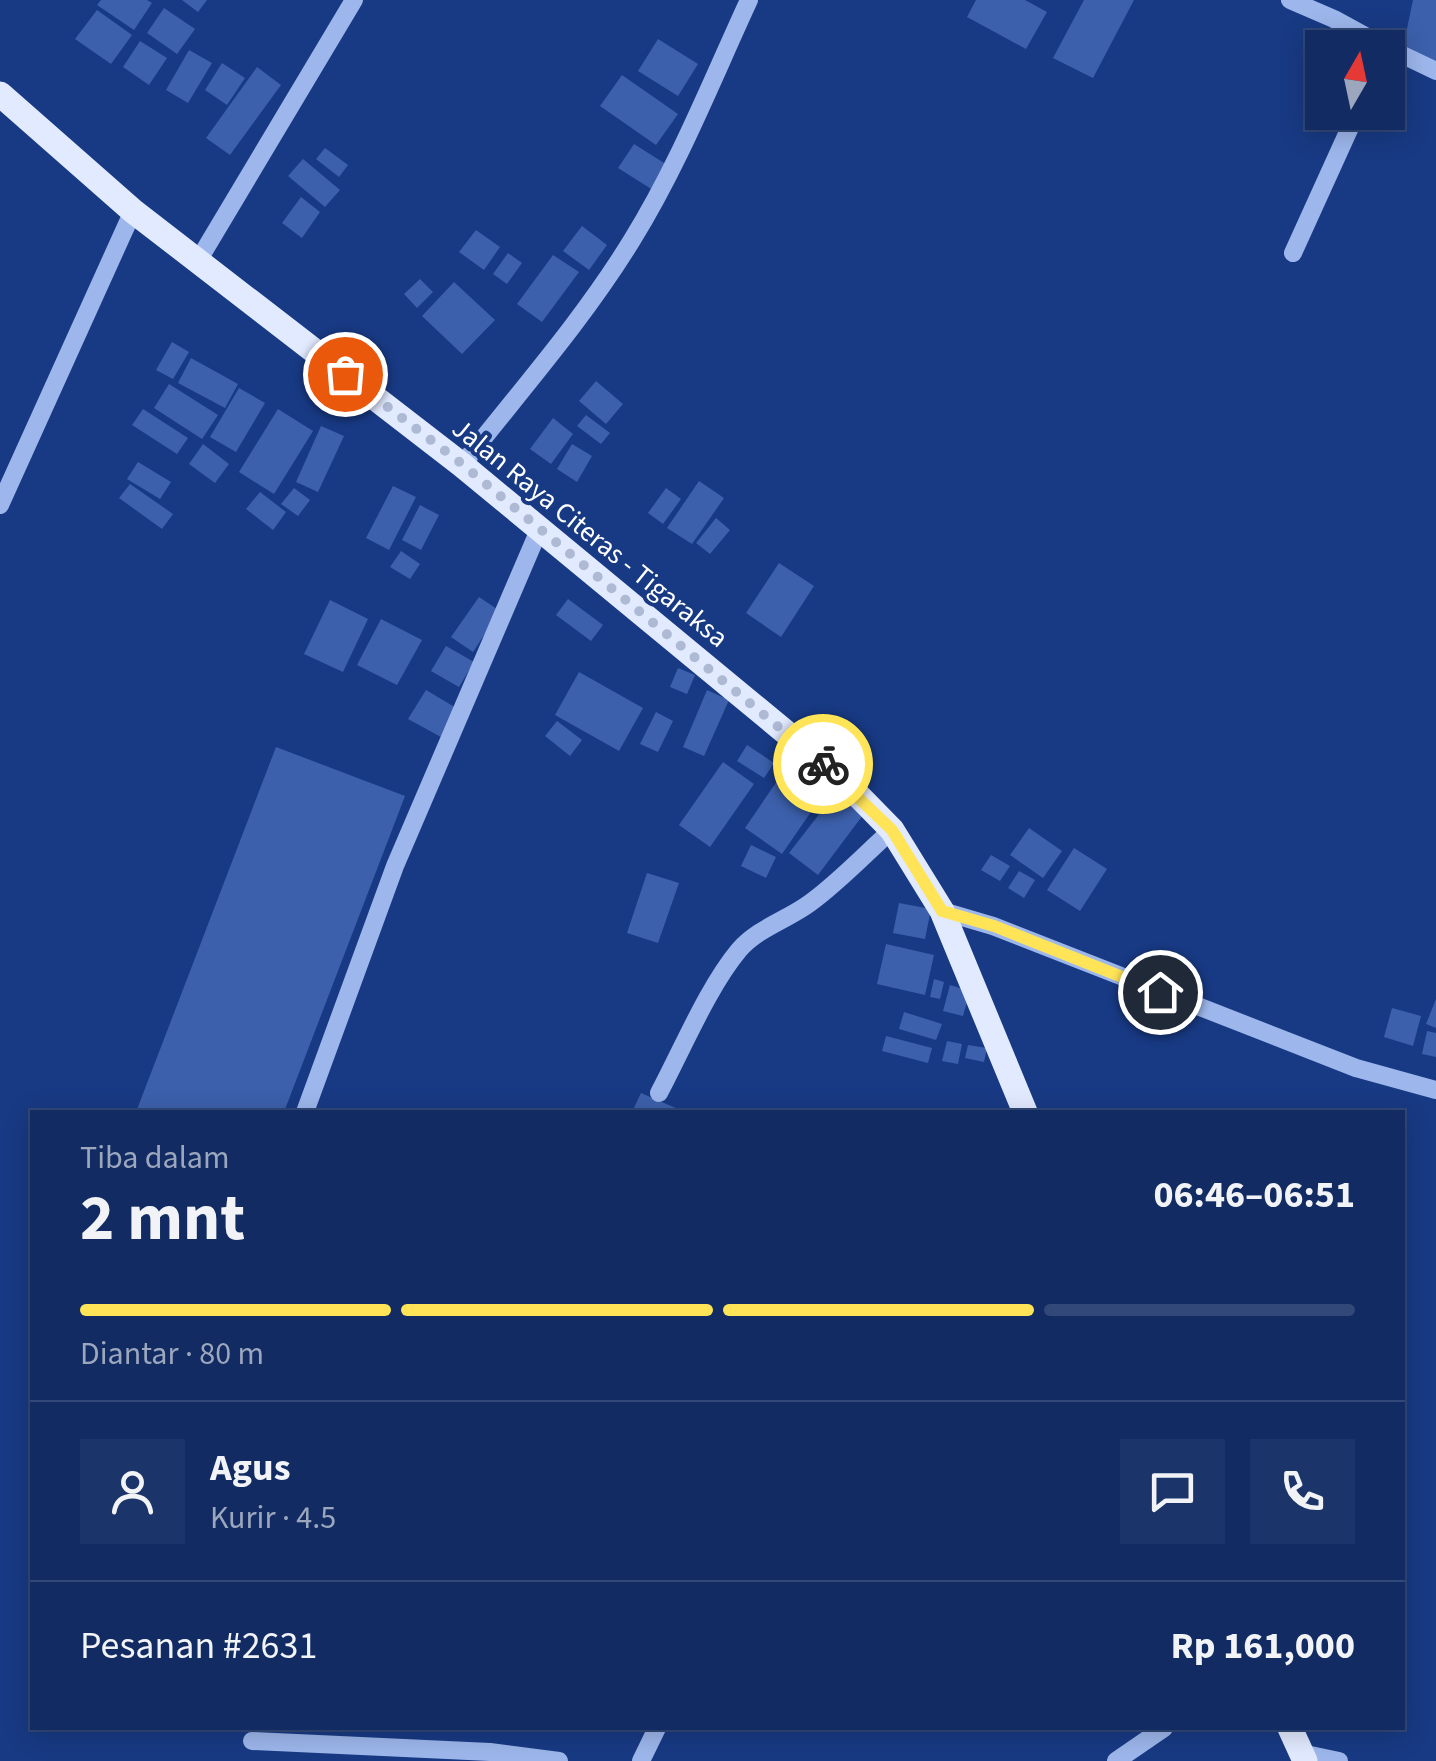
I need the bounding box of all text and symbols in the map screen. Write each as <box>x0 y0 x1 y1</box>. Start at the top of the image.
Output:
north arrow <box>1305 30 1405 130</box>
map controls <box>1305 30 1405 130</box>
pin <box>303 332 388 417</box>
icon: bag <box>318 347 373 402</box>
street label: Jalan Raya Citeras - Tigaraksa <box>443 409 737 657</box>
courier <box>773 714 873 814</box>
icon: bike <box>796 737 851 792</box>
pin <box>1118 950 1203 1035</box>
icon: home <box>1133 965 1188 1020</box>
text: Tiba dalam <box>80 1135 230 1181</box>
text: 06:46–06:51 <box>1153 1168 1355 1222</box>
text: 2 mnt <box>80 1172 245 1265</box>
text: Diantar · 80 m <box>80 1331 264 1377</box>
button: person <box>80 1439 185 1544</box>
button: chat <box>1120 1439 1225 1544</box>
button: phone <box>1250 1439 1355 1544</box>
text: Agus <box>210 1441 290 1495</box>
text: Kurir · 4.5 <box>210 1495 336 1541</box>
text: Pesanan #2631 <box>80 1619 317 1673</box>
text: Rp 161,000 <box>1171 1619 1355 1673</box>

